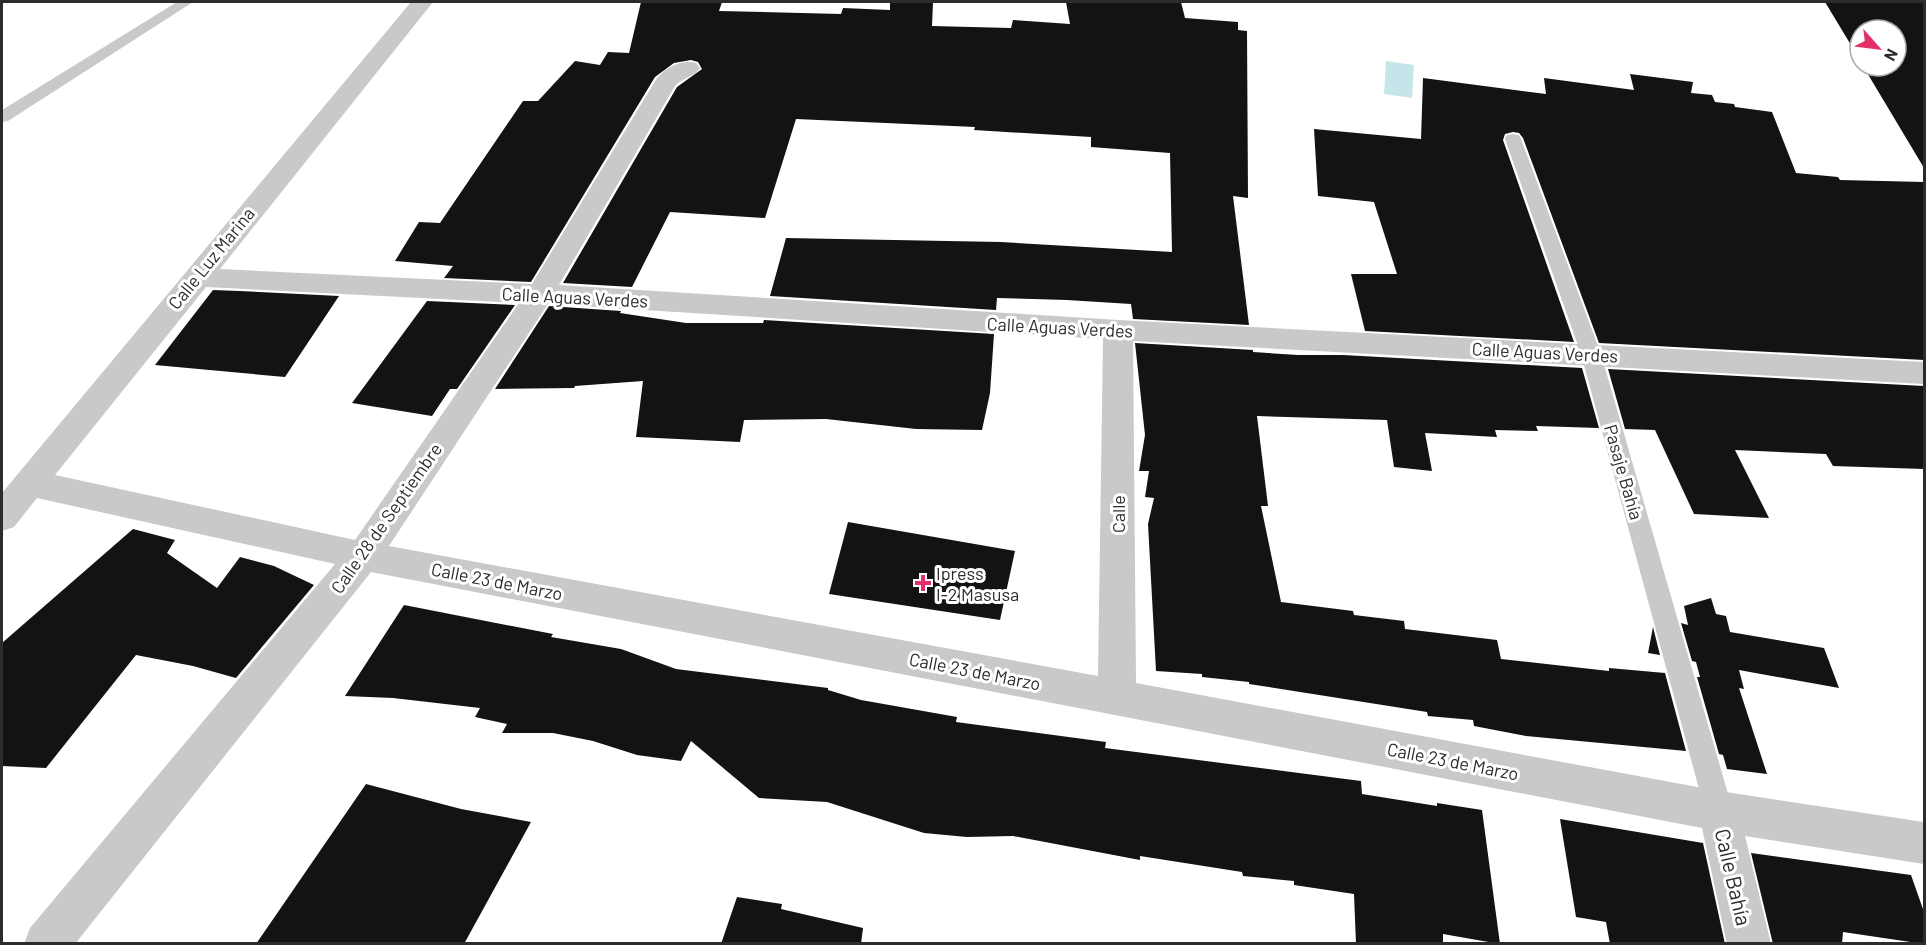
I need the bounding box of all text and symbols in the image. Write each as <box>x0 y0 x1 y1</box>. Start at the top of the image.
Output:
north arrow <box>1848 18 1908 78</box>
text: N <box>1881 46 1903 64</box>
street label: Calle Luz Marina <box>163 202 259 314</box>
street label: Calle Aguas Verdes <box>501 282 649 312</box>
street label: Calle Aguas Verdes <box>986 312 1134 342</box>
street label: Calle Aguas Verdes <box>1471 337 1619 367</box>
street label: Pasaje Bahía <box>1600 422 1648 522</box>
street label: Calle 28 de Septiembre <box>326 439 446 597</box>
street label: Calle <box>1107 495 1129 533</box>
street label: Calle 23 de Marzo <box>429 557 565 605</box>
place label: Ipress I-2 Masusa <box>936 562 1019 605</box>
marker: Ipress I-2 Masusa <box>914 574 932 592</box>
street label: Calle 23 de Marzo <box>907 647 1043 695</box>
street label: Calle 23 de Marzo <box>1385 737 1521 785</box>
street label: Calle Bahía <box>1711 826 1757 928</box>

